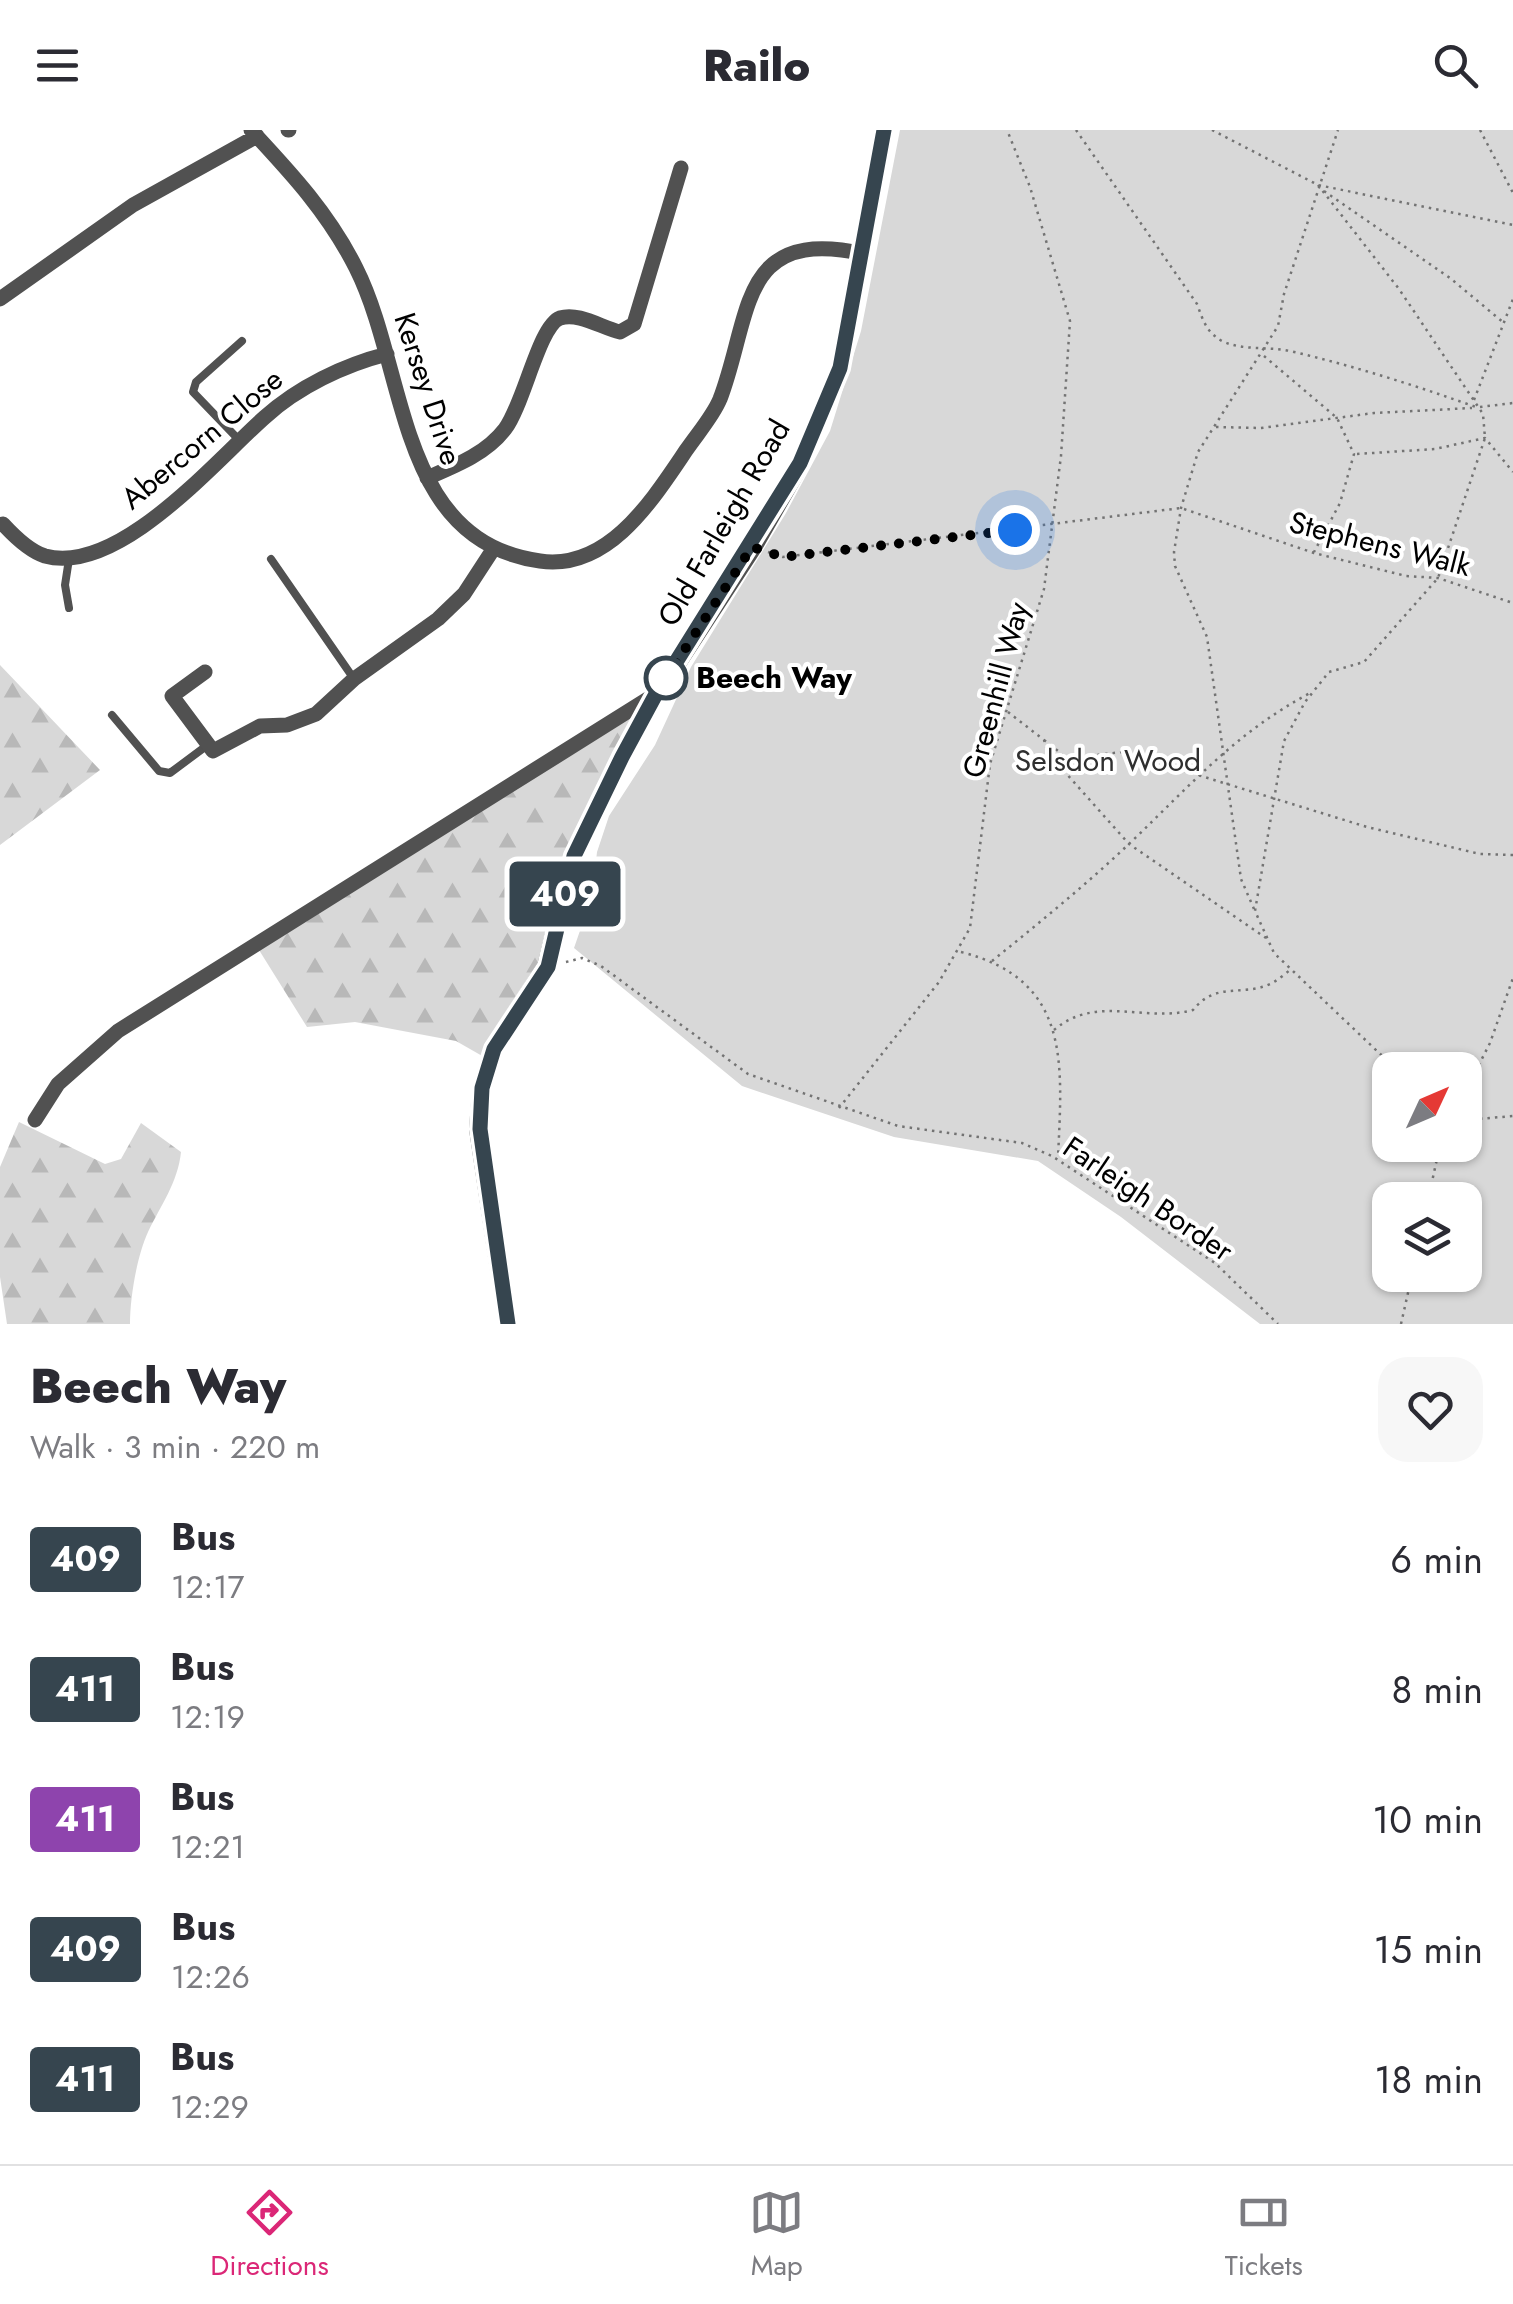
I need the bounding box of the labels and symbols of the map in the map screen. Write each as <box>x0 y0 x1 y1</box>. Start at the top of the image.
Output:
street label: Kersey Drive <box>384 307 473 471</box>
street label: Abercorn Close <box>112 358 292 519</box>
street label: Old Farleigh Road <box>647 411 800 634</box>
street label: Stephens Walk <box>1285 500 1476 587</box>
your location <box>990 505 1040 555</box>
street label: Greenhill Way <box>951 596 1040 783</box>
place label: Beech Way <box>696 656 852 699</box>
marker: Beech Way <box>645 657 687 699</box>
park label: Selsdon Wood <box>1015 739 1201 782</box>
line badge: 409 <box>508 862 622 926</box>
north arrow <box>1372 1052 1482 1162</box>
street label: Farleigh Border <box>1055 1126 1243 1272</box>

